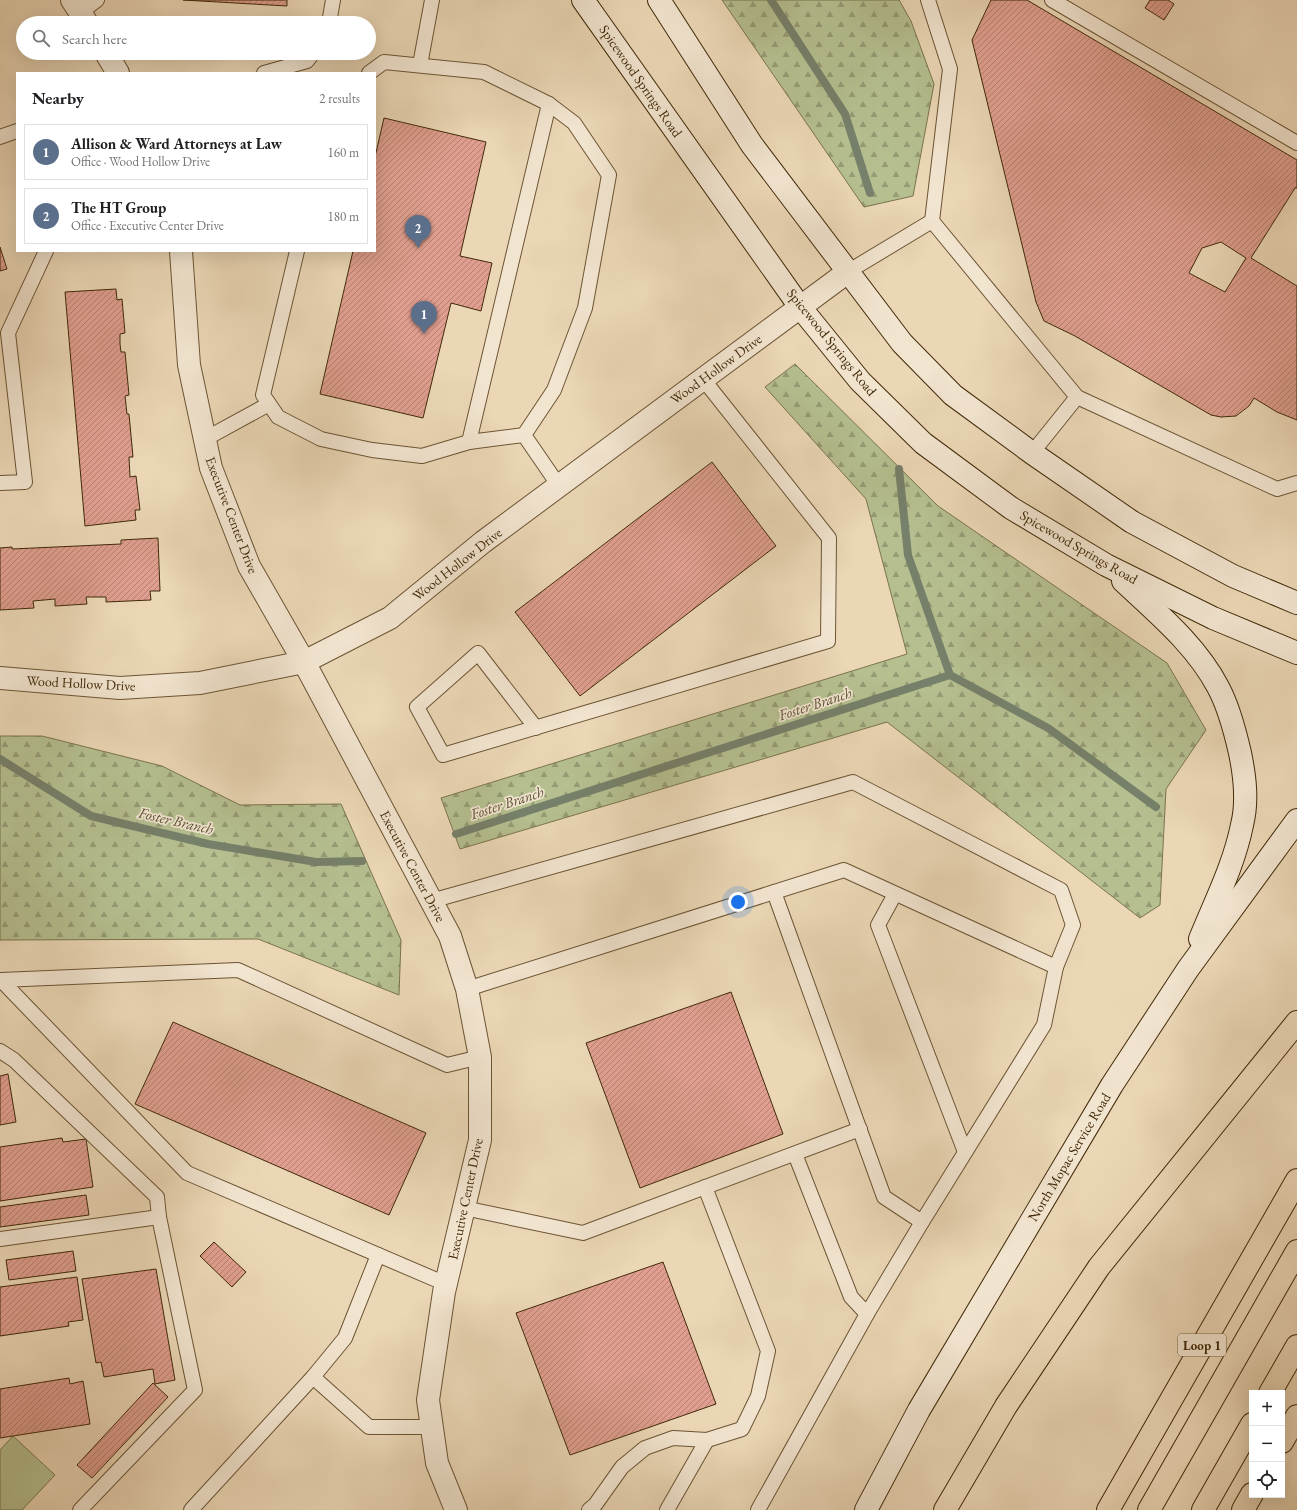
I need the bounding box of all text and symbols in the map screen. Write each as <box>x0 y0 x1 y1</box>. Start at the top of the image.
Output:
search box <box>16 16 376 60</box>
street label: Spicewood Springs Road <box>595 21 687 141</box>
icon: search <box>30 27 52 49</box>
text: Search here <box>62 29 127 48</box>
text: Nearby <box>32 87 84 109</box>
text: 2 results <box>319 90 360 107</box>
text: Allison & Ward Attorneys at Law <box>71 134 282 153</box>
text: 1 <box>43 144 49 161</box>
text: 160 m <box>328 144 359 161</box>
text: Office · Wood Hollow Drive <box>71 153 210 170</box>
text: The HT Group <box>71 198 166 217</box>
text: 2 <box>43 208 49 225</box>
text: 180 m <box>328 208 359 225</box>
pin: 2 <box>405 215 431 248</box>
text: Office · Executive Center Drive <box>71 217 224 234</box>
street label: Spicewood Springs Road <box>783 285 881 400</box>
pin: 1 <box>411 301 437 334</box>
street label: Wood Hollow Drive <box>667 329 766 408</box>
street label: Executive Center Drive <box>201 454 263 577</box>
street label: Spicewood Springs Road <box>1017 506 1142 589</box>
street label: Wood Hollow Drive <box>409 523 506 605</box>
street label: Wood Hollow Drive <box>26 671 136 695</box>
water label: Foster Branch <box>775 683 855 725</box>
water label: Foster Branch <box>467 782 547 824</box>
water label: Foster Branch <box>136 802 216 838</box>
street label: Executive Center Drive <box>376 807 450 925</box>
your location <box>728 892 748 912</box>
street label: North Mopac Service Road <box>1024 1089 1115 1224</box>
street label: Executive Center Drive <box>443 1136 487 1261</box>
road number: Loop 1 <box>1178 1334 1226 1356</box>
map controls <box>1249 1390 1285 1498</box>
button: + <box>1249 1390 1285 1426</box>
button: − <box>1249 1426 1285 1462</box>
button: locate <box>1249 1462 1285 1498</box>

